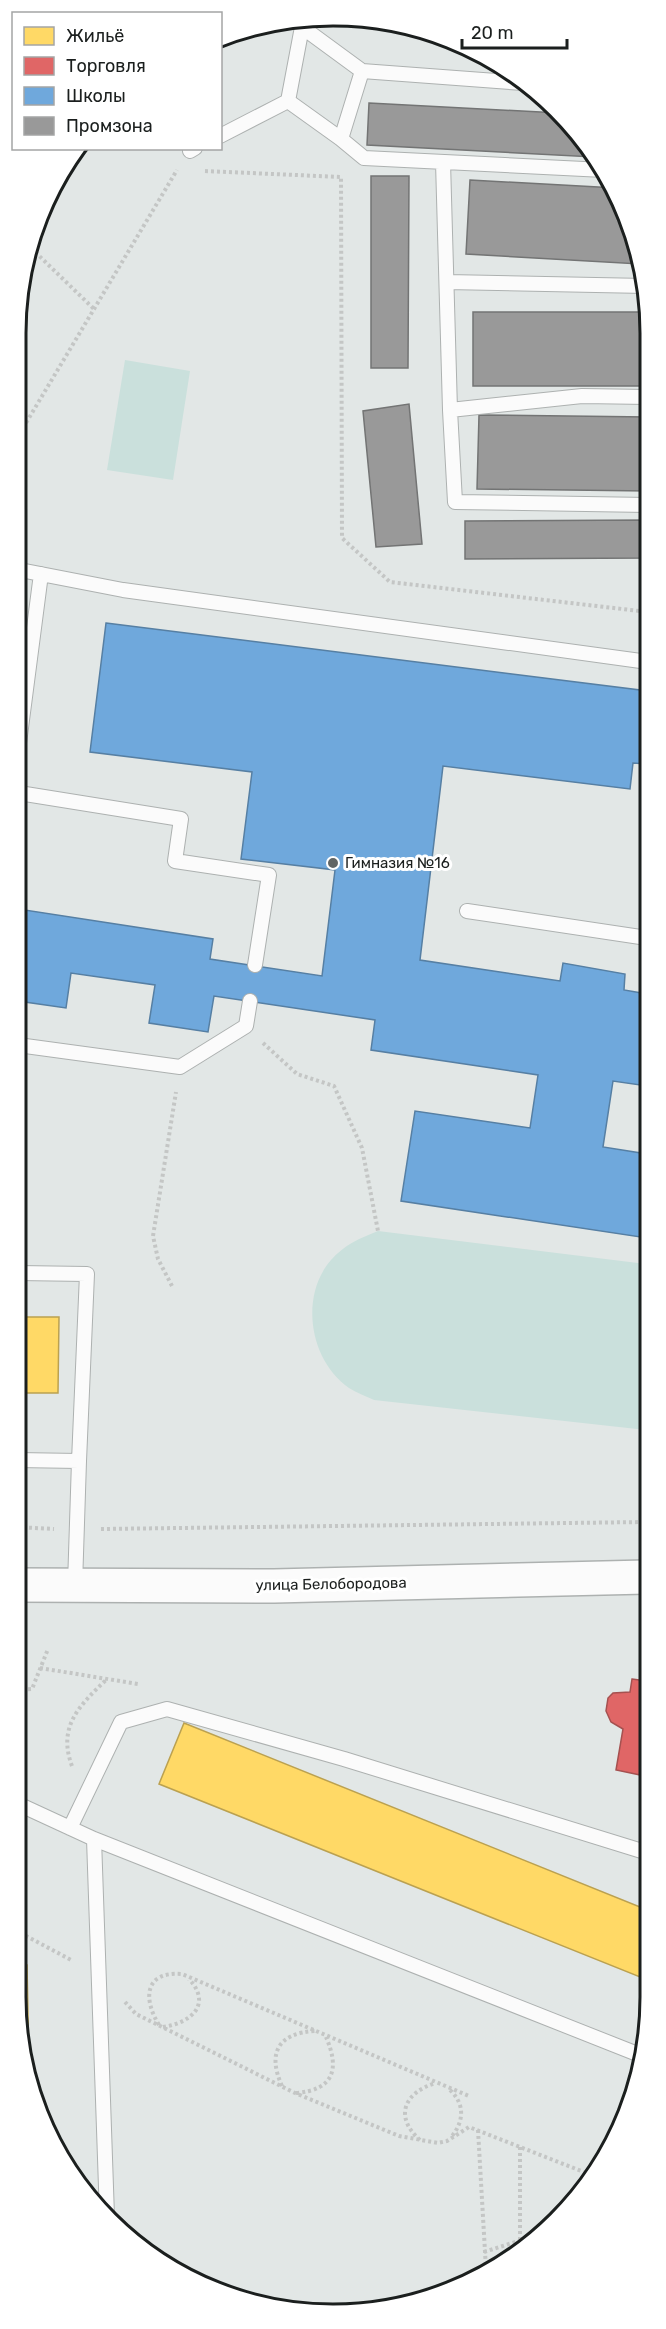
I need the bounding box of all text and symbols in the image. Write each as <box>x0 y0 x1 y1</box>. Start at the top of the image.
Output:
legend <box>12 12 222 150</box>
scale bar <box>462 12 567 50</box>
text: 20 m <box>471 22 513 44</box>
text: Жильё <box>66 25 124 47</box>
text: Торговля <box>66 55 146 77</box>
text: Школы <box>66 85 126 107</box>
text: Промзона <box>66 115 153 137</box>
place label: Гимназия №16 <box>345 854 450 872</box>
marker: Гимназия №16 <box>326 856 340 870</box>
street label: улица Белобородова <box>255 1574 407 1594</box>

